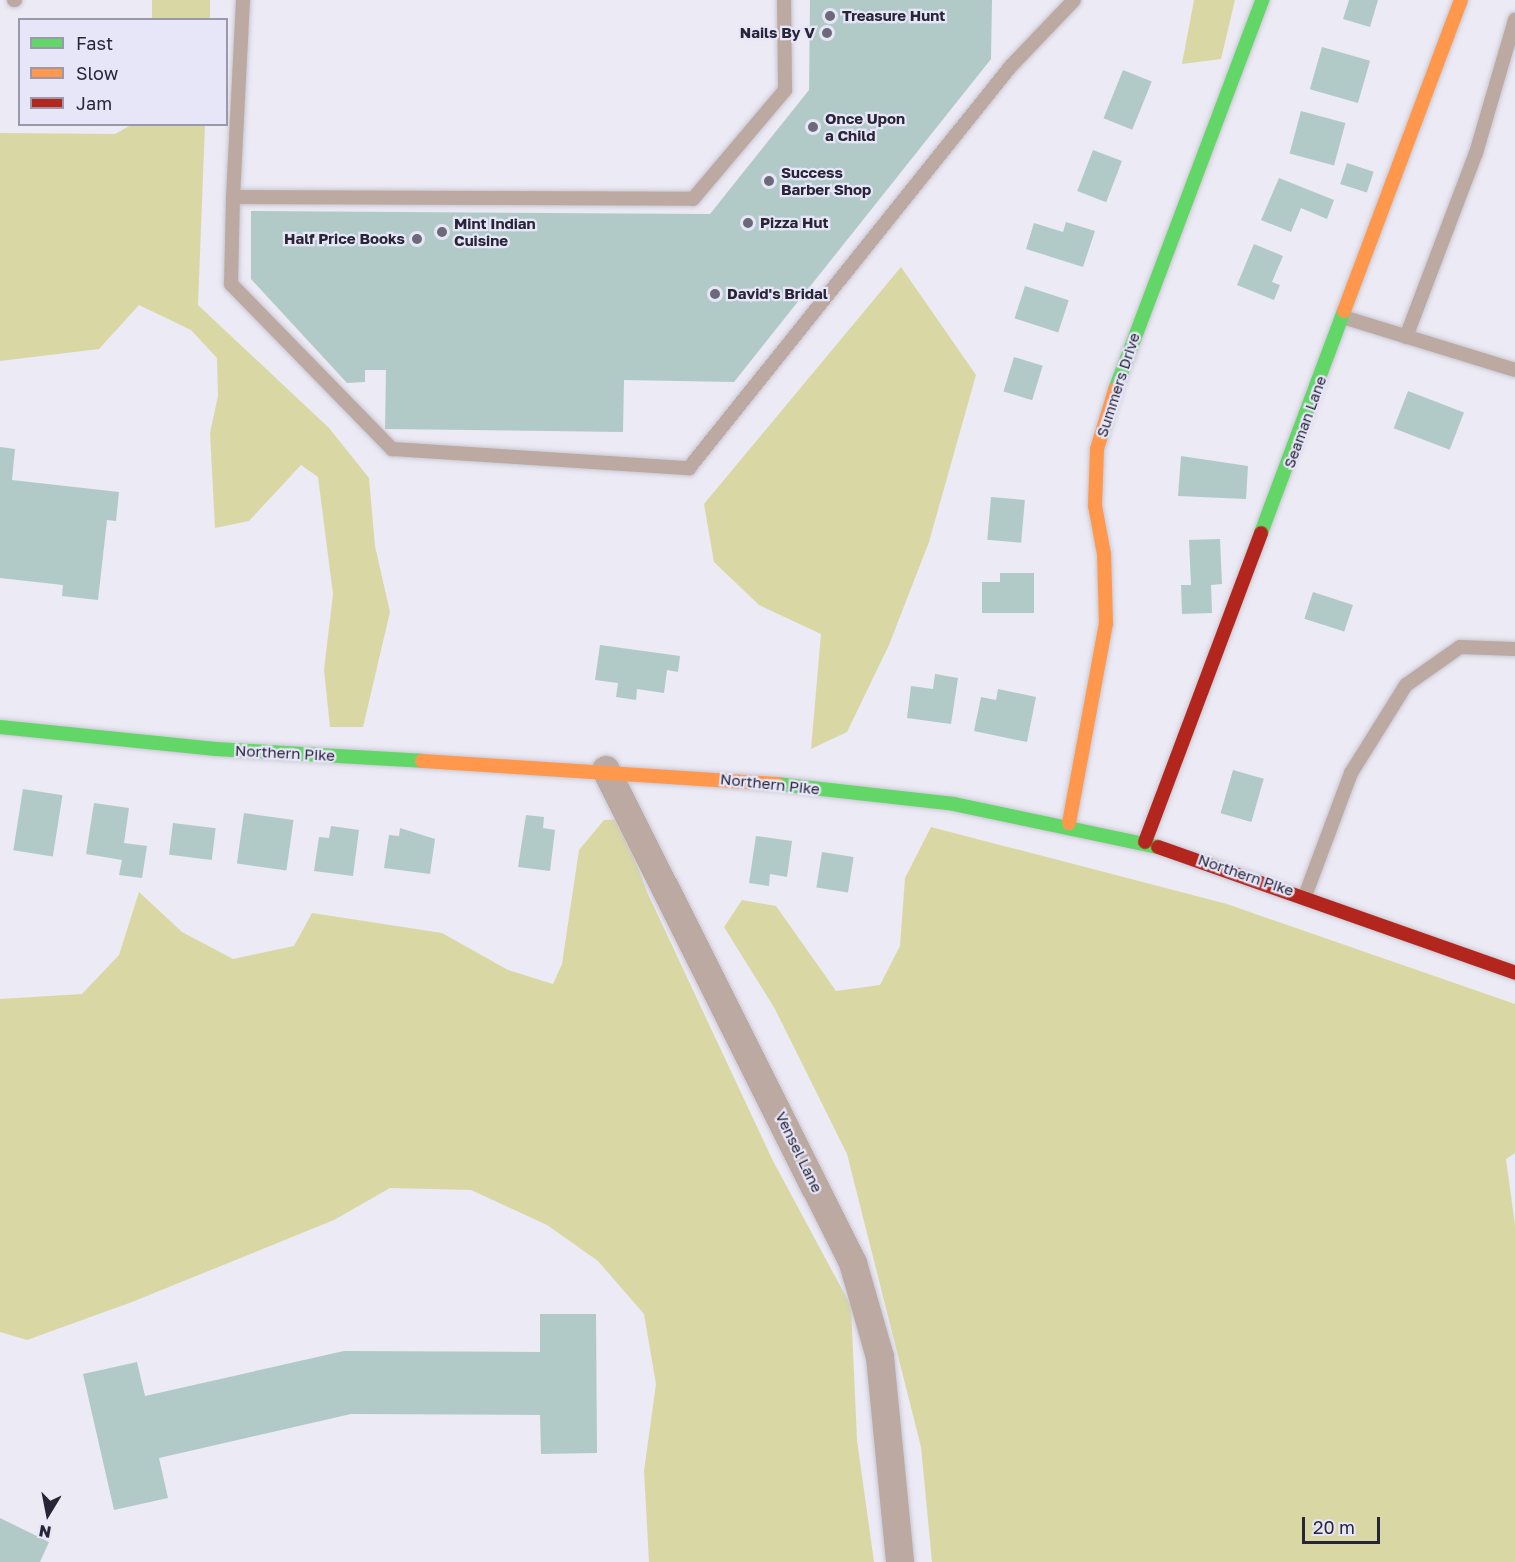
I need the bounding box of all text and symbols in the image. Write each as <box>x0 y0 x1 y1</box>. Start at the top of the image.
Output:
place label: Treasure Hunt <box>842 7 945 25</box>
marker: Treasure Hunt <box>823 9 837 23</box>
legend <box>18 18 228 126</box>
place label: Nails By V <box>740 24 815 42</box>
marker: Nails By V <box>820 26 834 40</box>
text: Fast <box>76 32 113 54</box>
text: Slow <box>76 62 118 84</box>
text: Jam <box>76 92 112 114</box>
place label: Once Upon a Child <box>825 109 905 144</box>
marker: Once Upon a Child <box>806 120 820 134</box>
place label: Success Barber Shop <box>781 163 871 198</box>
marker: Success Barber Shop <box>762 174 776 188</box>
place label: Mint Indian Cuisine <box>454 214 536 249</box>
place label: Pizza Hut <box>760 214 828 232</box>
marker: Pizza Hut <box>741 216 755 230</box>
marker: Mint Indian Cuisine <box>435 225 449 239</box>
place label: Half Price Books <box>284 230 405 248</box>
marker: Half Price Books <box>410 232 424 246</box>
place label: David's Bridal <box>727 285 828 303</box>
marker: David's Bridal <box>708 287 722 301</box>
street label: Summers Drive <box>1093 331 1143 439</box>
street label: Seaman Lane <box>1280 374 1330 470</box>
street label: Northern Pike <box>235 741 335 765</box>
street label: Northern Pike <box>719 770 821 798</box>
street label: Northern Pike <box>1196 850 1296 900</box>
street label: Vensel Lane <box>772 1109 826 1195</box>
north arrow <box>18 1484 78 1544</box>
scale bar <box>1305 1505 1383 1543</box>
text: 20 m <box>1313 1516 1355 1538</box>
text: N <box>37 1521 53 1543</box>

